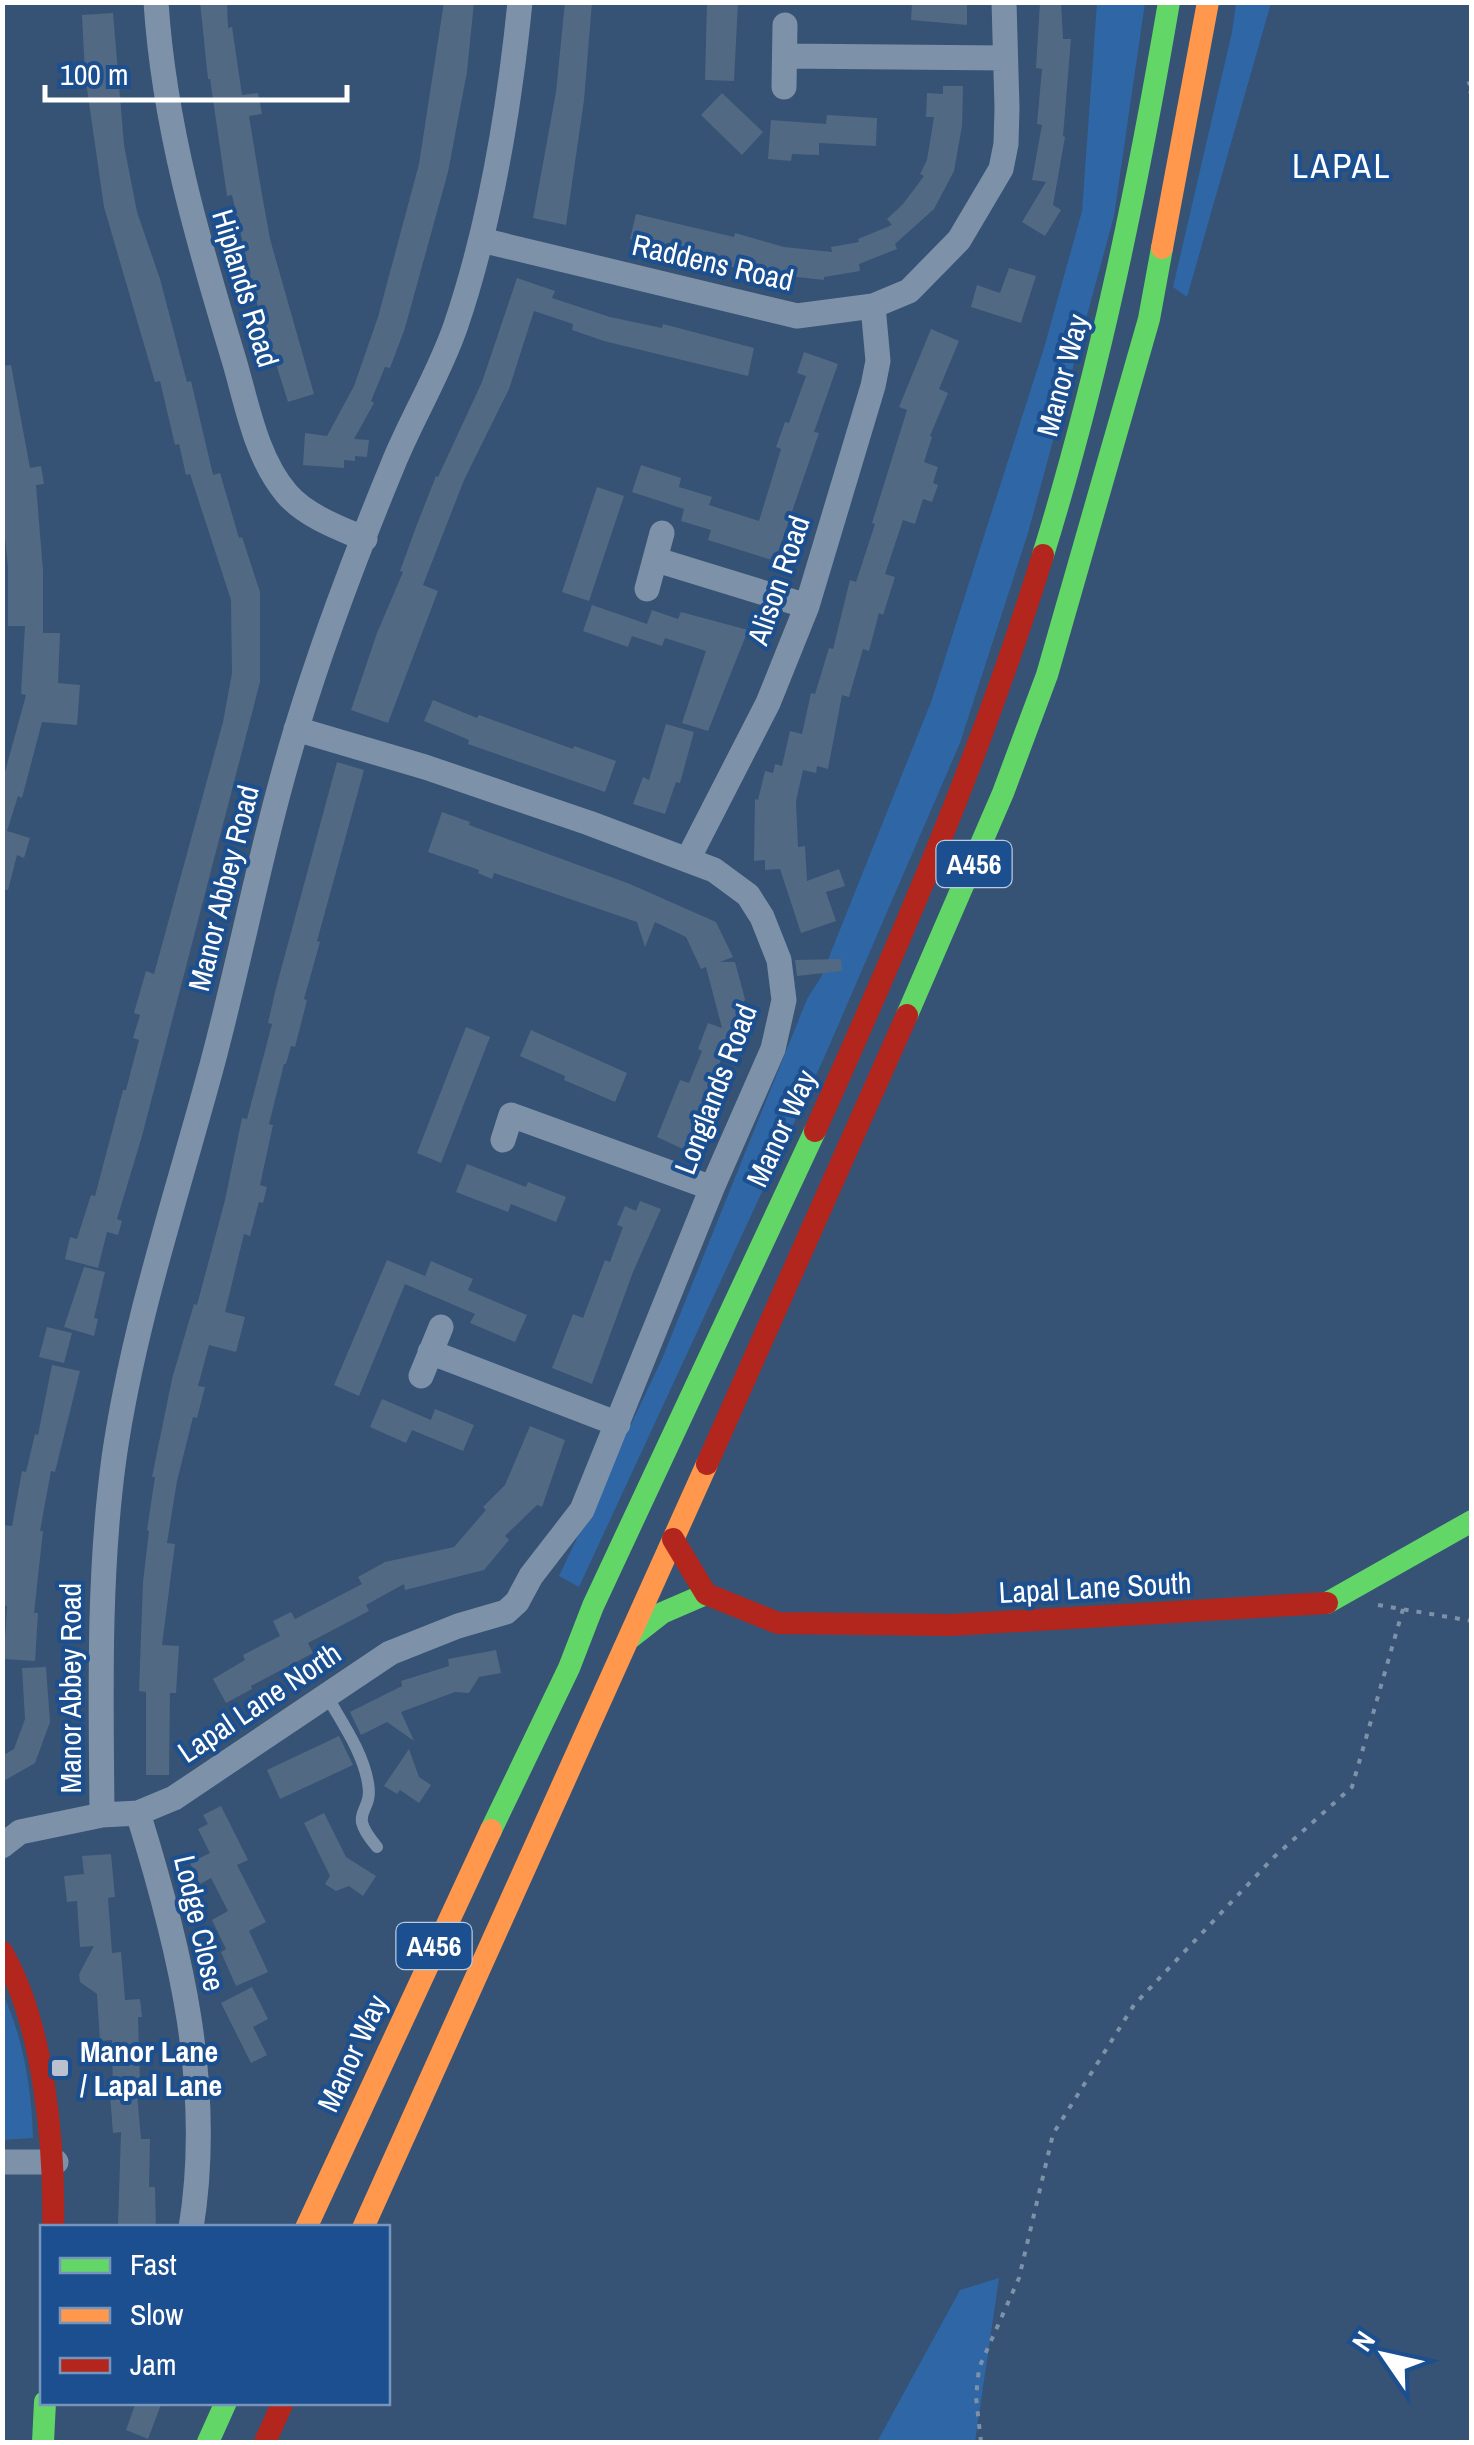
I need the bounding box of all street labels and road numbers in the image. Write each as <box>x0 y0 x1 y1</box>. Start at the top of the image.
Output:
street label: Hiplands Road <box>203 204 289 372</box>
street label: Raddens Road <box>629 224 797 300</box>
street label: Manor Way <box>1027 309 1098 440</box>
street label: Alison Road <box>737 510 819 651</box>
street label: Manor Abbey Road <box>178 781 268 995</box>
road number: A456 <box>936 841 1012 887</box>
street label: Longlands Road <box>664 998 766 1180</box>
street label: Manor Way <box>736 1062 826 1193</box>
street label: Lapal Lane South <box>998 1562 1192 1612</box>
street label: Manor Abbey Road <box>50 1583 90 1793</box>
street label: Lapal Lane North <box>170 1633 348 1771</box>
street label: Lodge Close <box>165 1851 235 1995</box>
road number: A456 <box>396 1923 472 1969</box>
street label: Manor Way <box>307 1987 397 2118</box>

